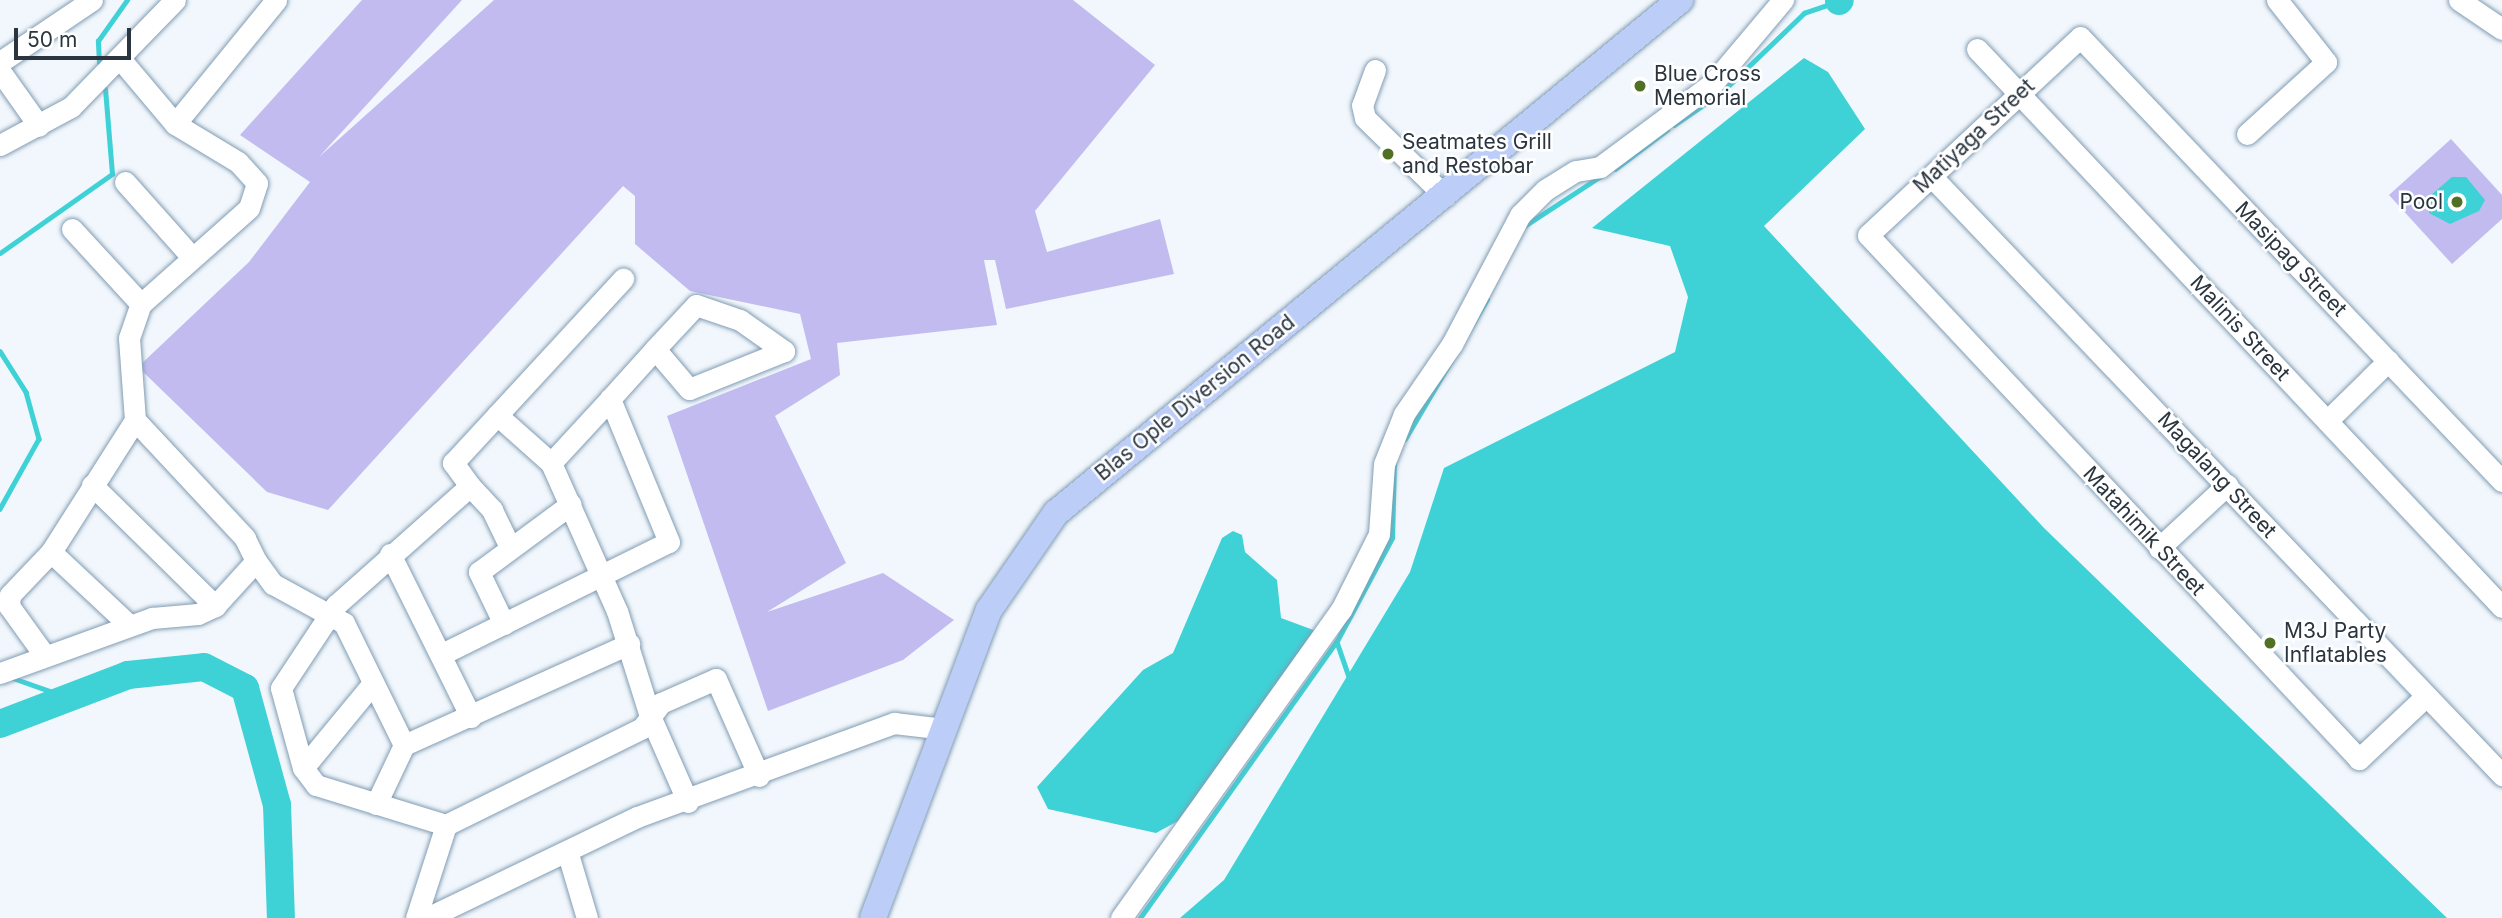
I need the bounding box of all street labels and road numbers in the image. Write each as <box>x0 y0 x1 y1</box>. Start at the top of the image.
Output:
street label: Matiyaga Street <box>1908 74 2040 198</box>
street label: Masipag Street <box>2230 196 2352 322</box>
street label: Malinis Street <box>2185 270 2295 386</box>
street label: Blas Ople Diversion Road <box>1090 310 1300 486</box>
street label: Magalang Street <box>2152 407 2282 543</box>
street label: Matahimik Street <box>2078 461 2210 601</box>

